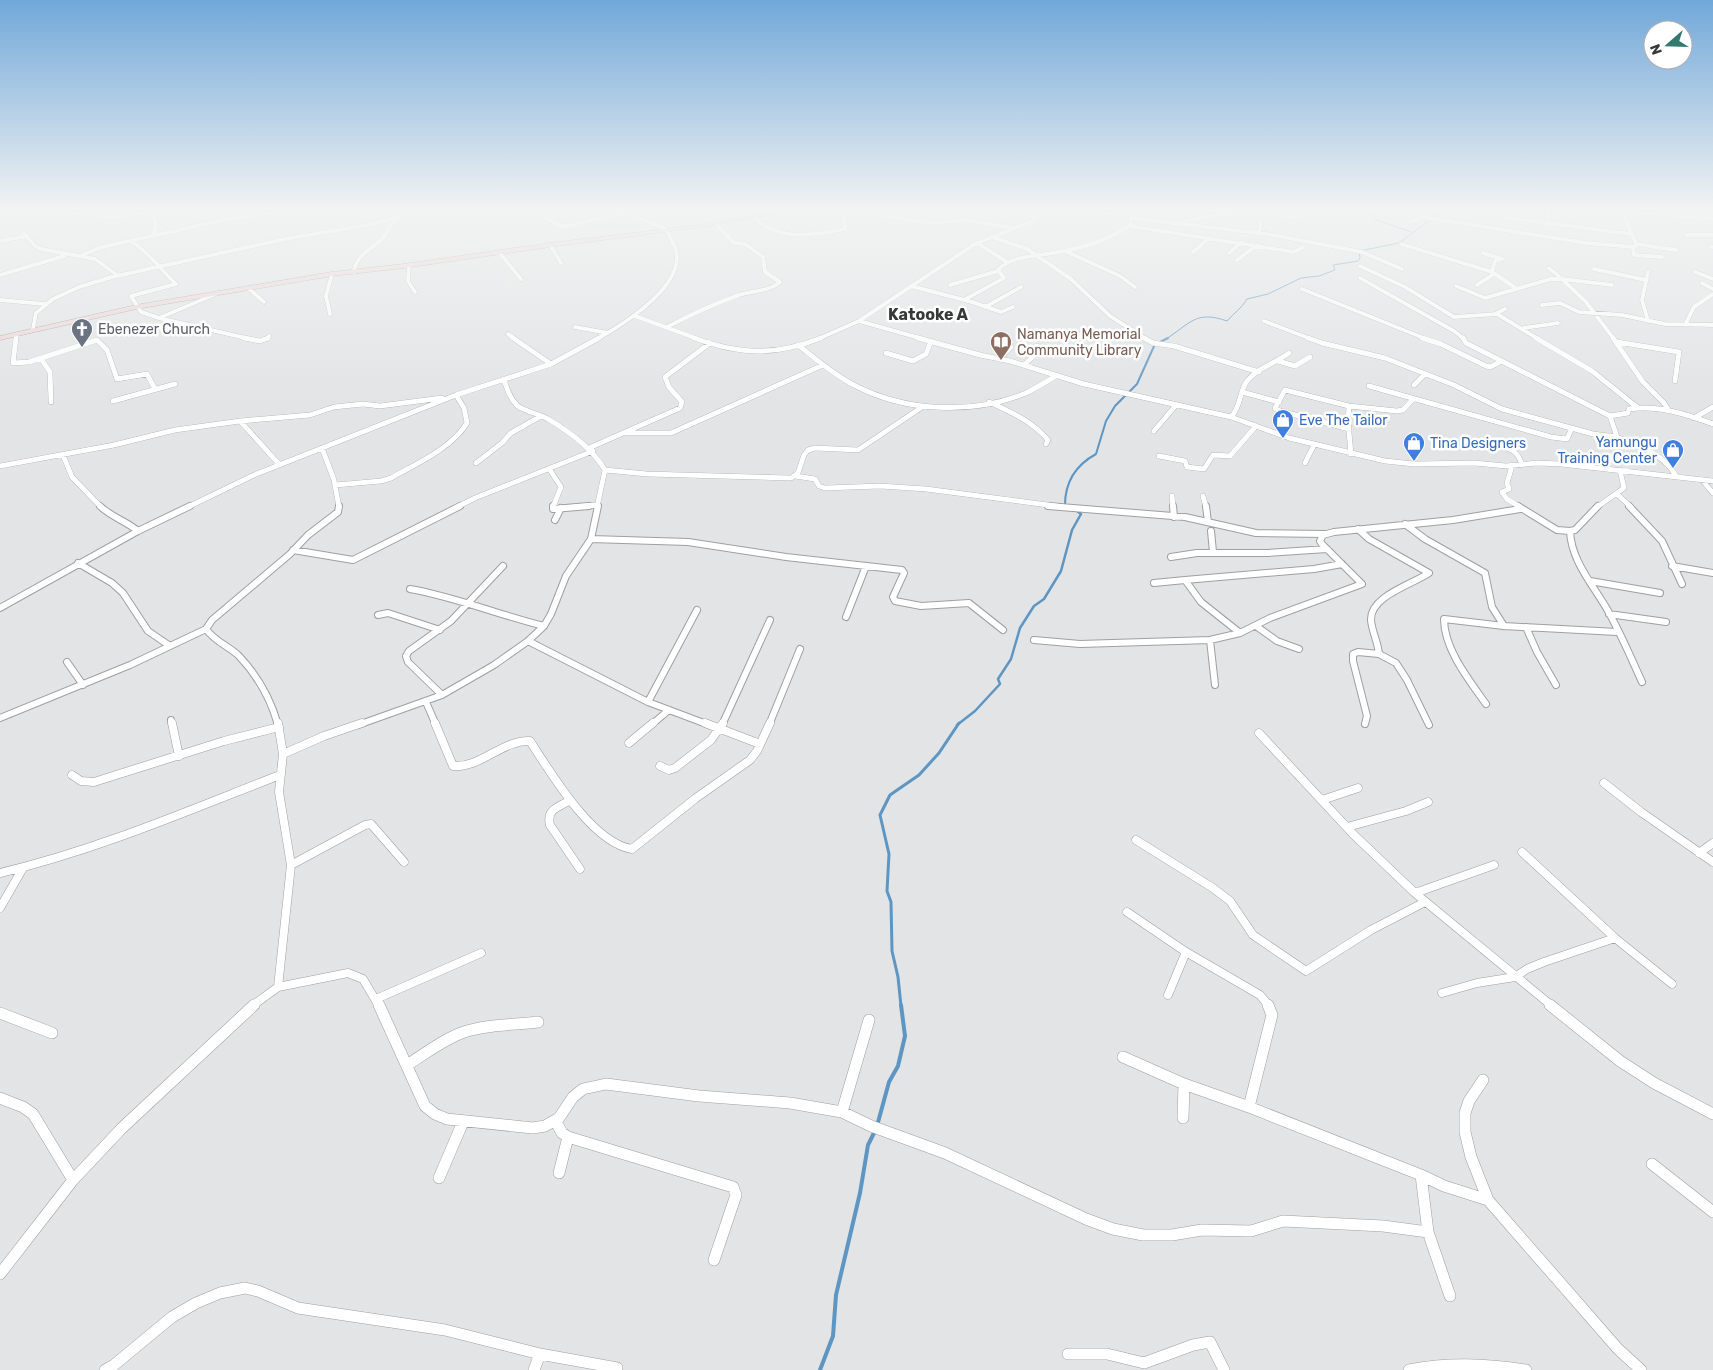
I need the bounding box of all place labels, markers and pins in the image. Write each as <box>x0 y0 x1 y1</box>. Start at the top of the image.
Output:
church icon: Ebenezer Church <box>70 317 94 348</box>
place label: Ebenezer Church <box>98 321 210 338</box>
place label: Namanya Memorial Community Library <box>1017 326 1142 359</box>
library icon: Namanya Memorial Community Library <box>989 330 1013 361</box>
shop icon: Eve The Tailor <box>1271 408 1295 439</box>
place label: Eve The Tailor <box>1299 412 1388 429</box>
shop icon: Tina Designers <box>1402 431 1426 462</box>
place label: Yamungu Training Center <box>1557 434 1658 467</box>
place label: Tina Designers <box>1430 435 1526 452</box>
shop icon: Yamungu Training Center <box>1661 438 1685 469</box>

